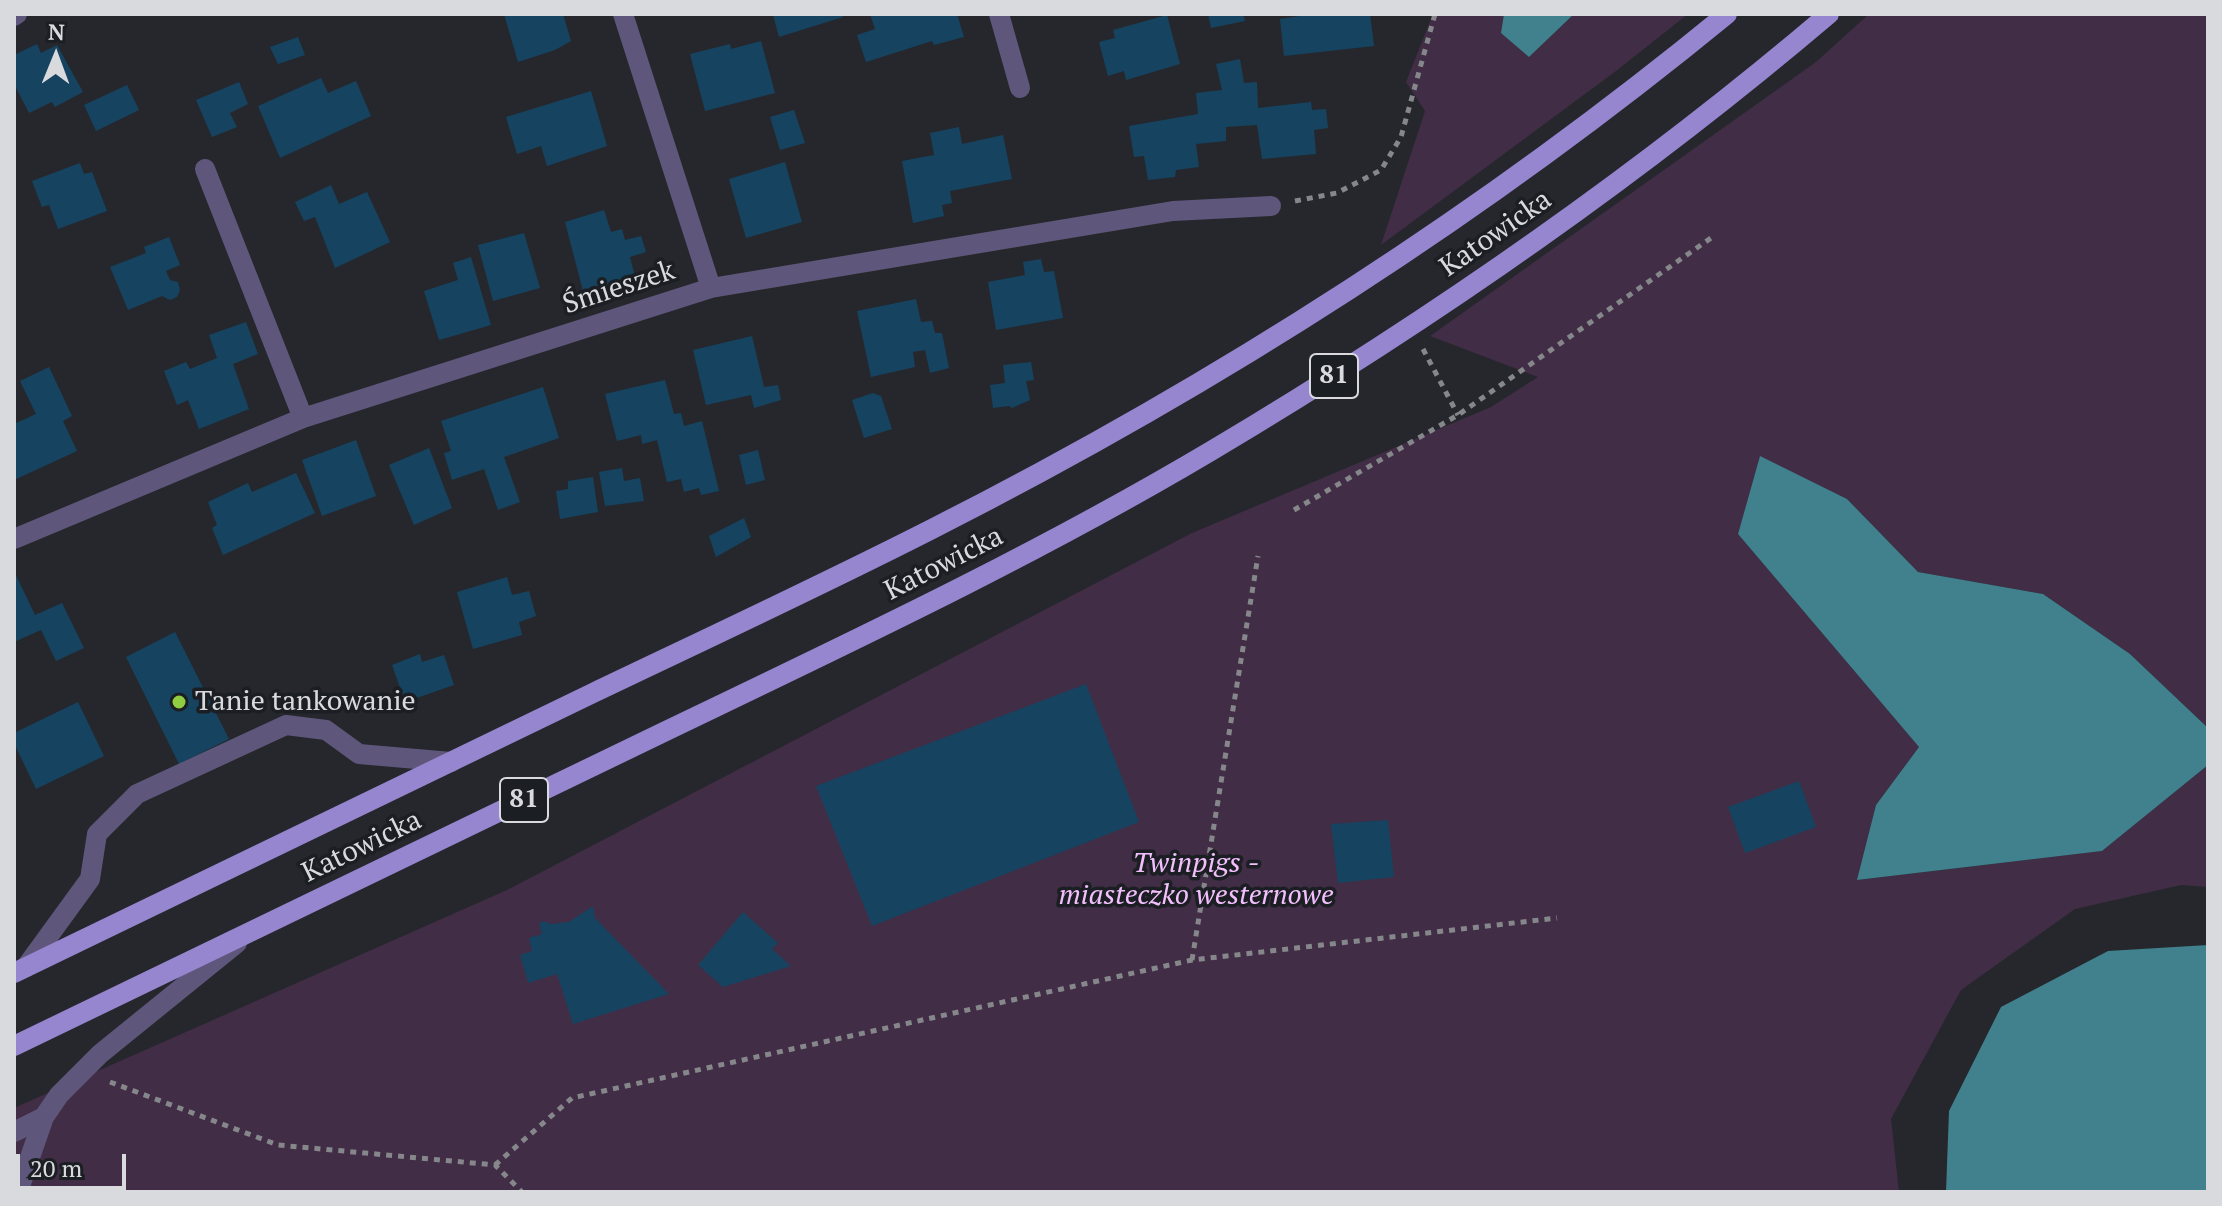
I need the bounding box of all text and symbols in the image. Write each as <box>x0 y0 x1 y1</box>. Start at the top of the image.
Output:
north arrow <box>16 16 96 96</box>
text: N <box>48 17 65 46</box>
street label: Katowicka <box>1434 183 1558 285</box>
street label: Śmieszek <box>559 254 679 322</box>
road number: 81 <box>1310 354 1358 398</box>
street label: Katowicka <box>879 520 1009 608</box>
place label: Tanie tankowanie <box>195 685 416 719</box>
marker: Tanie tankowanie <box>170 693 188 711</box>
road number: 81 <box>500 778 548 822</box>
street label: Katowicka <box>297 804 427 890</box>
park label: Twinpigs - miasteczko westernowe <box>1058 847 1334 913</box>
scale bar <box>20 1138 130 1188</box>
text: 20 m <box>30 1152 82 1184</box>

